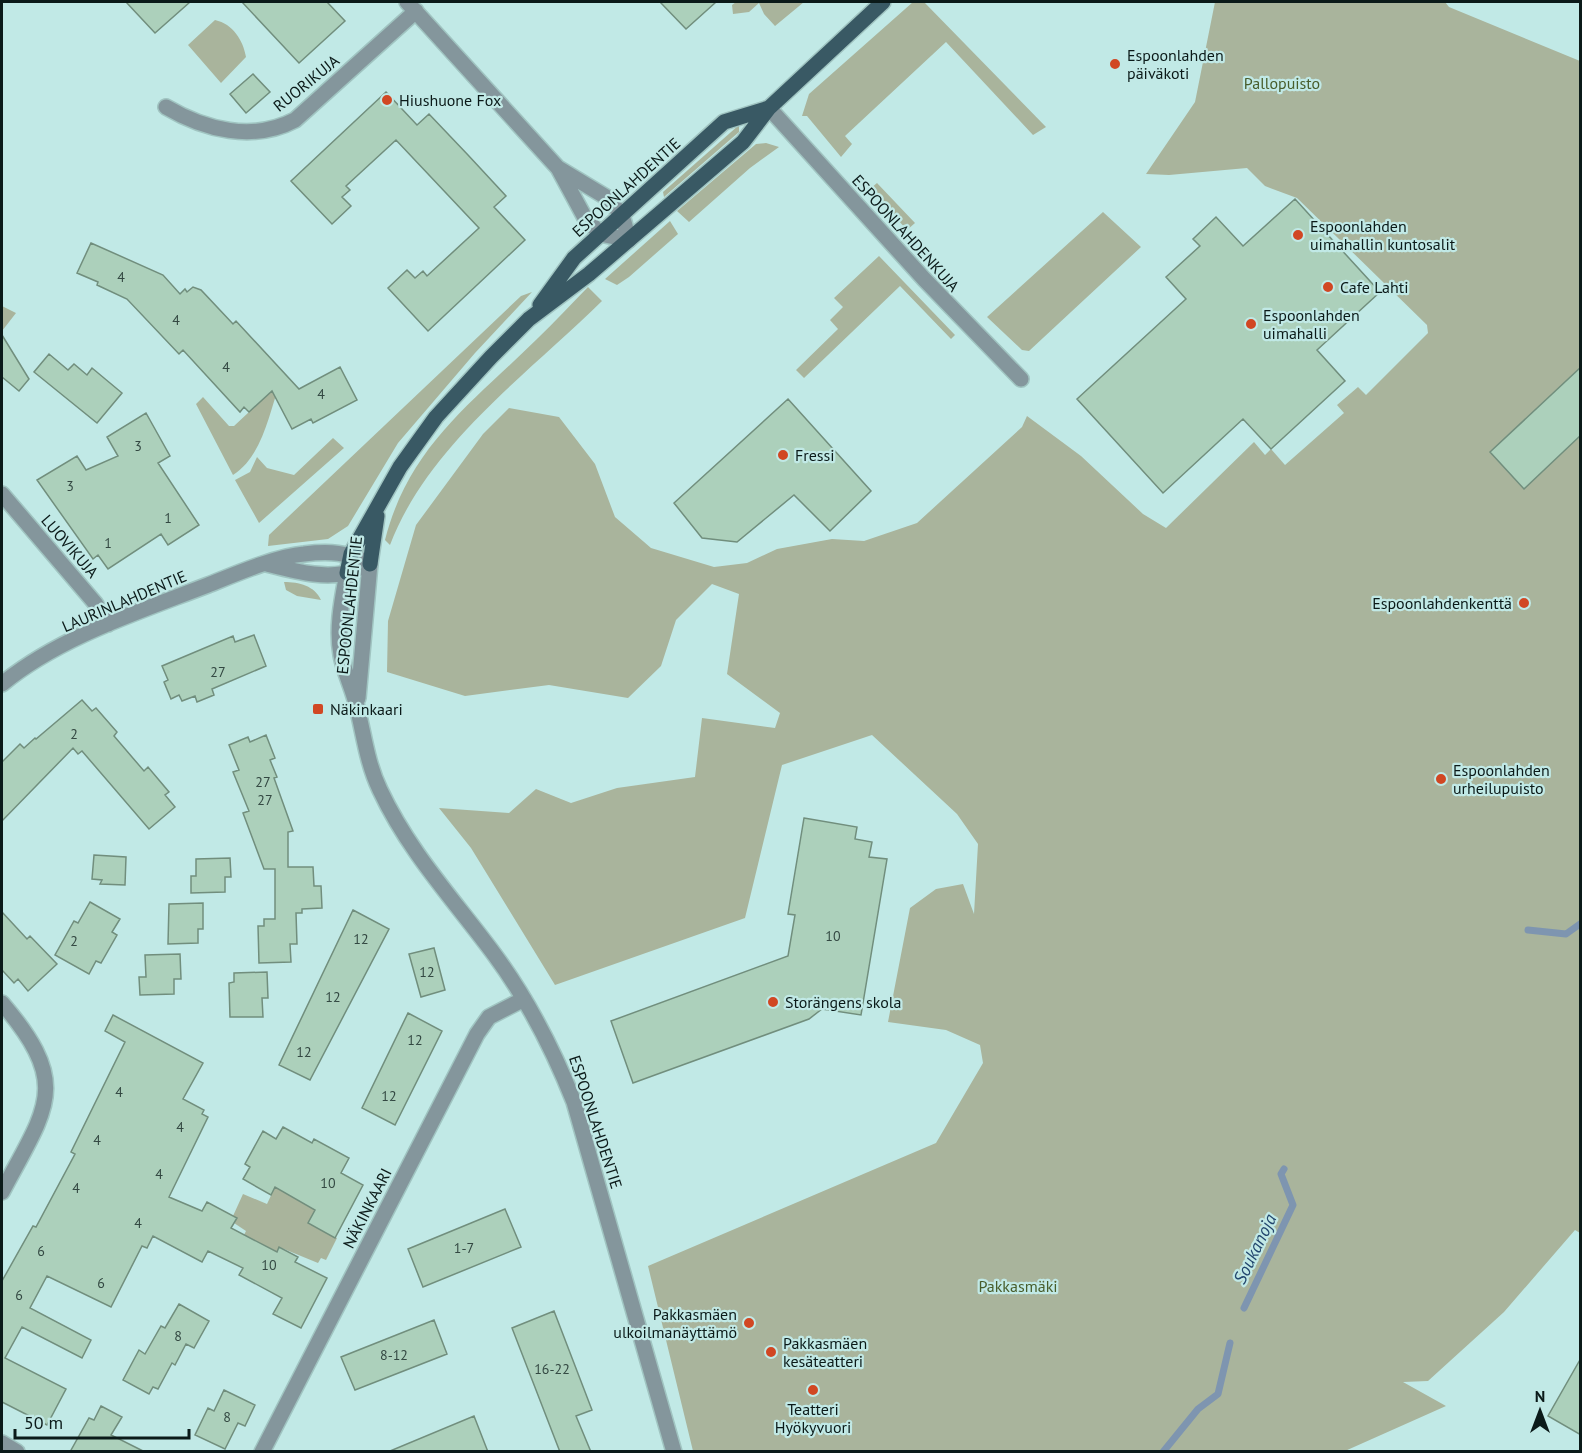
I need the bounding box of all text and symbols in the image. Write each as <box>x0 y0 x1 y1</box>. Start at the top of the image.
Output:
place label: Espoonlahden päiväkoti <box>1127 45 1224 83</box>
street label: RUORIKUJA <box>269 50 344 116</box>
marker: Espoonlahden päiväkoti <box>1108 57 1122 71</box>
park label: Pallopuisto <box>1244 73 1320 93</box>
place label: Hiushuone Fox <box>399 90 501 110</box>
marker: Hiushuone Fox <box>380 93 394 107</box>
street label: ESPOONLAHDENTIE <box>568 133 684 241</box>
street label: ESPOONLAHDENKUJA <box>848 170 964 296</box>
place label: Espoonlahden uimahallin kuntosalit <box>1310 216 1456 254</box>
marker: Espoonlahden uimahallin kuntosalit <box>1291 228 1305 242</box>
house number: 4 <box>117 268 125 286</box>
place label: Cafe Lahti <box>1340 277 1408 297</box>
marker: Cafe Lahti <box>1321 280 1335 294</box>
place label: Espoonlahden uimahalli <box>1263 305 1360 343</box>
house number: 4 <box>172 311 180 329</box>
marker: Espoonlahden uimahalli <box>1244 317 1258 331</box>
house number: 4 <box>222 358 230 376</box>
house number: 4 <box>317 385 325 403</box>
house number: 3 <box>134 437 142 455</box>
place label: Fressi <box>795 445 835 465</box>
marker: Fressi <box>776 448 790 462</box>
house number: 3 <box>66 477 74 495</box>
house number: 1 <box>164 509 172 527</box>
street label: LUOVIKUJA <box>37 510 103 582</box>
house number: 1 <box>104 534 112 552</box>
street label: ESPOONLAHDENTIE <box>332 535 366 675</box>
street label: LAURINLAHDENTIE <box>59 566 189 636</box>
place label: Espoonlahdenkenttä <box>1372 593 1512 613</box>
marker: Espoonlahdenkenttä <box>1517 596 1531 610</box>
house number: 27 <box>210 663 226 681</box>
place label: Näkinkaari <box>330 699 403 719</box>
marker: Näkinkaari <box>311 702 325 716</box>
house number: 2 <box>70 725 78 743</box>
place label: Espoonlahden urheilupuisto <box>1453 760 1550 798</box>
marker: Espoonlahden urheilupuisto <box>1434 772 1448 786</box>
house number: 27 <box>255 773 271 791</box>
house number: 27 <box>257 791 273 809</box>
house number: 10 <box>825 927 841 945</box>
house number: 12 <box>353 930 369 948</box>
house number: 2 <box>70 932 78 950</box>
house number: 12 <box>419 963 435 981</box>
house number: 12 <box>325 988 341 1006</box>
place label: Storängens skola <box>785 992 901 1012</box>
marker: Storängens skola <box>766 995 780 1009</box>
house number: 12 <box>407 1031 423 1049</box>
house number: 12 <box>296 1043 312 1061</box>
street label: ESPOONLAHDENTIE <box>565 1053 627 1191</box>
house number: 4 <box>115 1083 123 1101</box>
house number: 12 <box>381 1087 397 1105</box>
house number: 4 <box>176 1118 184 1136</box>
house number: 4 <box>93 1131 101 1149</box>
street label: NÄKINKAARI <box>338 1164 396 1252</box>
house number: 4 <box>155 1165 163 1183</box>
house number: 10 <box>320 1174 336 1192</box>
house number: 4 <box>72 1179 80 1197</box>
water label: Soukanoja <box>1228 1210 1281 1288</box>
house number: 4 <box>134 1214 142 1232</box>
house number: 1-7 <box>454 1239 474 1257</box>
house number: 6 <box>37 1242 45 1260</box>
house number: 10 <box>261 1256 277 1274</box>
house number: 6 <box>97 1274 105 1292</box>
park label: Pakkasmäki <box>978 1276 1058 1296</box>
house number: 6 <box>15 1286 23 1304</box>
place label: Pakkasmäen ulkoilmanäyttämö <box>613 1304 737 1342</box>
marker: Pakkasmäen ulkoilmanäyttämö <box>742 1316 756 1330</box>
house number: 8 <box>174 1327 182 1345</box>
place label: Pakkasmäen kesäteatteri <box>783 1333 867 1371</box>
marker: Pakkasmäen kesäteatteri <box>764 1345 778 1359</box>
house number: 8-12 <box>380 1346 408 1364</box>
house number: 16-22 <box>534 1360 570 1378</box>
north arrow <box>1510 1381 1570 1441</box>
marker: Teatteri Hyökyvuori <box>806 1383 820 1397</box>
text: N <box>1535 1386 1545 1406</box>
place label: Teatteri Hyökyvuori <box>775 1399 851 1437</box>
scale bar <box>15 1402 189 1440</box>
house number: 8 <box>223 1408 231 1426</box>
text: 50 m <box>24 1411 63 1434</box>

